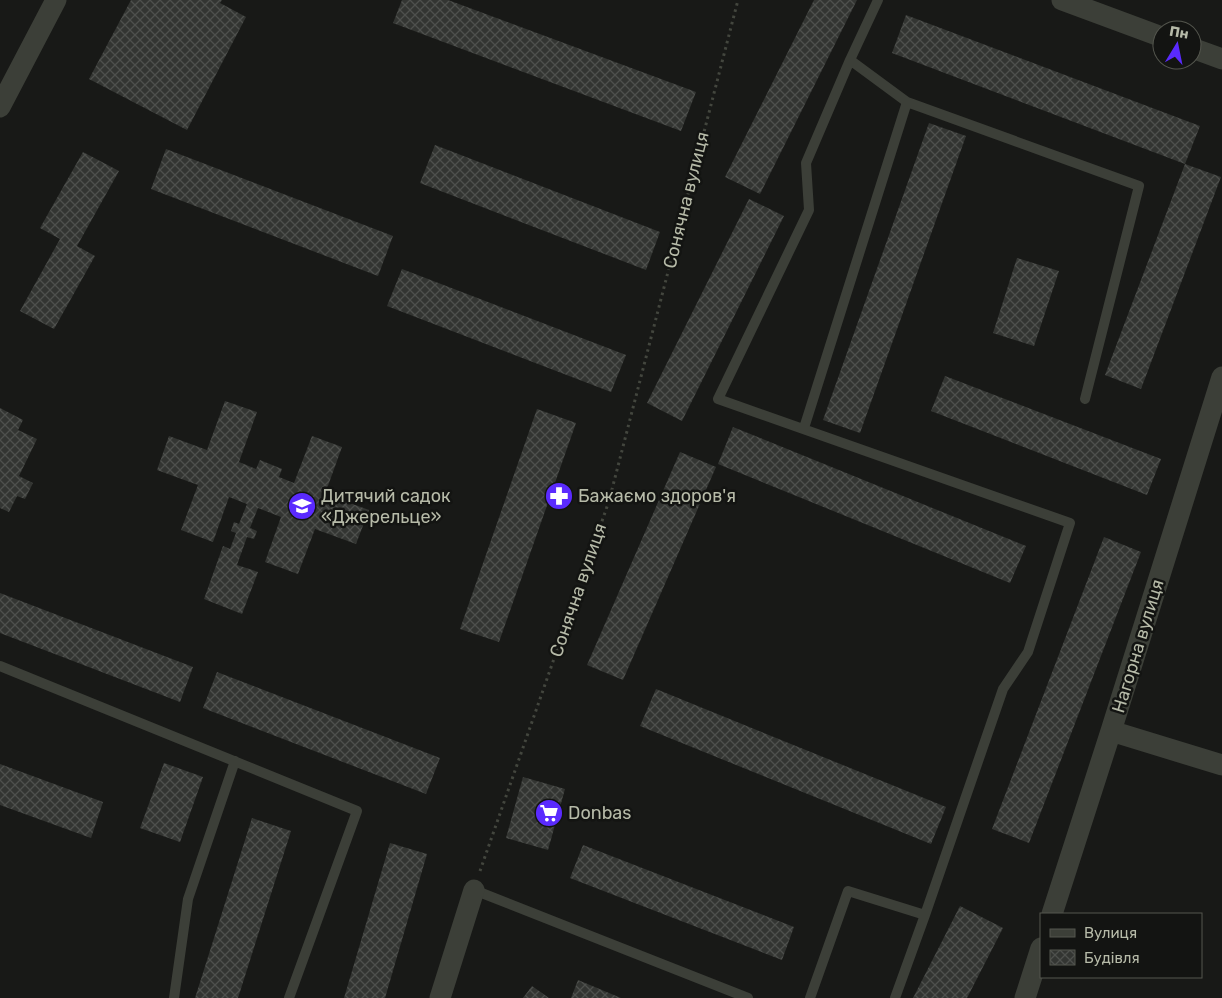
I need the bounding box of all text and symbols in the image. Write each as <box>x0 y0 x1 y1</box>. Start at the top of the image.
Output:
north arrow <box>1152 20 1202 70</box>
text: Пн <box>1168 23 1190 43</box>
street label: Сонячна вулиця <box>658 129 714 271</box>
pharmacy icon: Бажаємо здоров'я <box>544 481 574 511</box>
place label: Дитячий садок «Джерельце» <box>321 485 451 528</box>
place label: Бажаємо здоров'я <box>578 485 736 507</box>
school or university icon: Дитячий садок «Джерельце» <box>287 491 317 521</box>
street label: Сонячна вулиця <box>545 520 611 660</box>
street label: Нагорна вулиця <box>1107 577 1169 715</box>
supermarket icon: Donbas <box>534 798 564 828</box>
place label: Donbas <box>568 802 631 824</box>
legend <box>1040 913 1202 978</box>
text: Вулиця <box>1084 924 1137 942</box>
text: Будівля <box>1084 949 1140 967</box>

